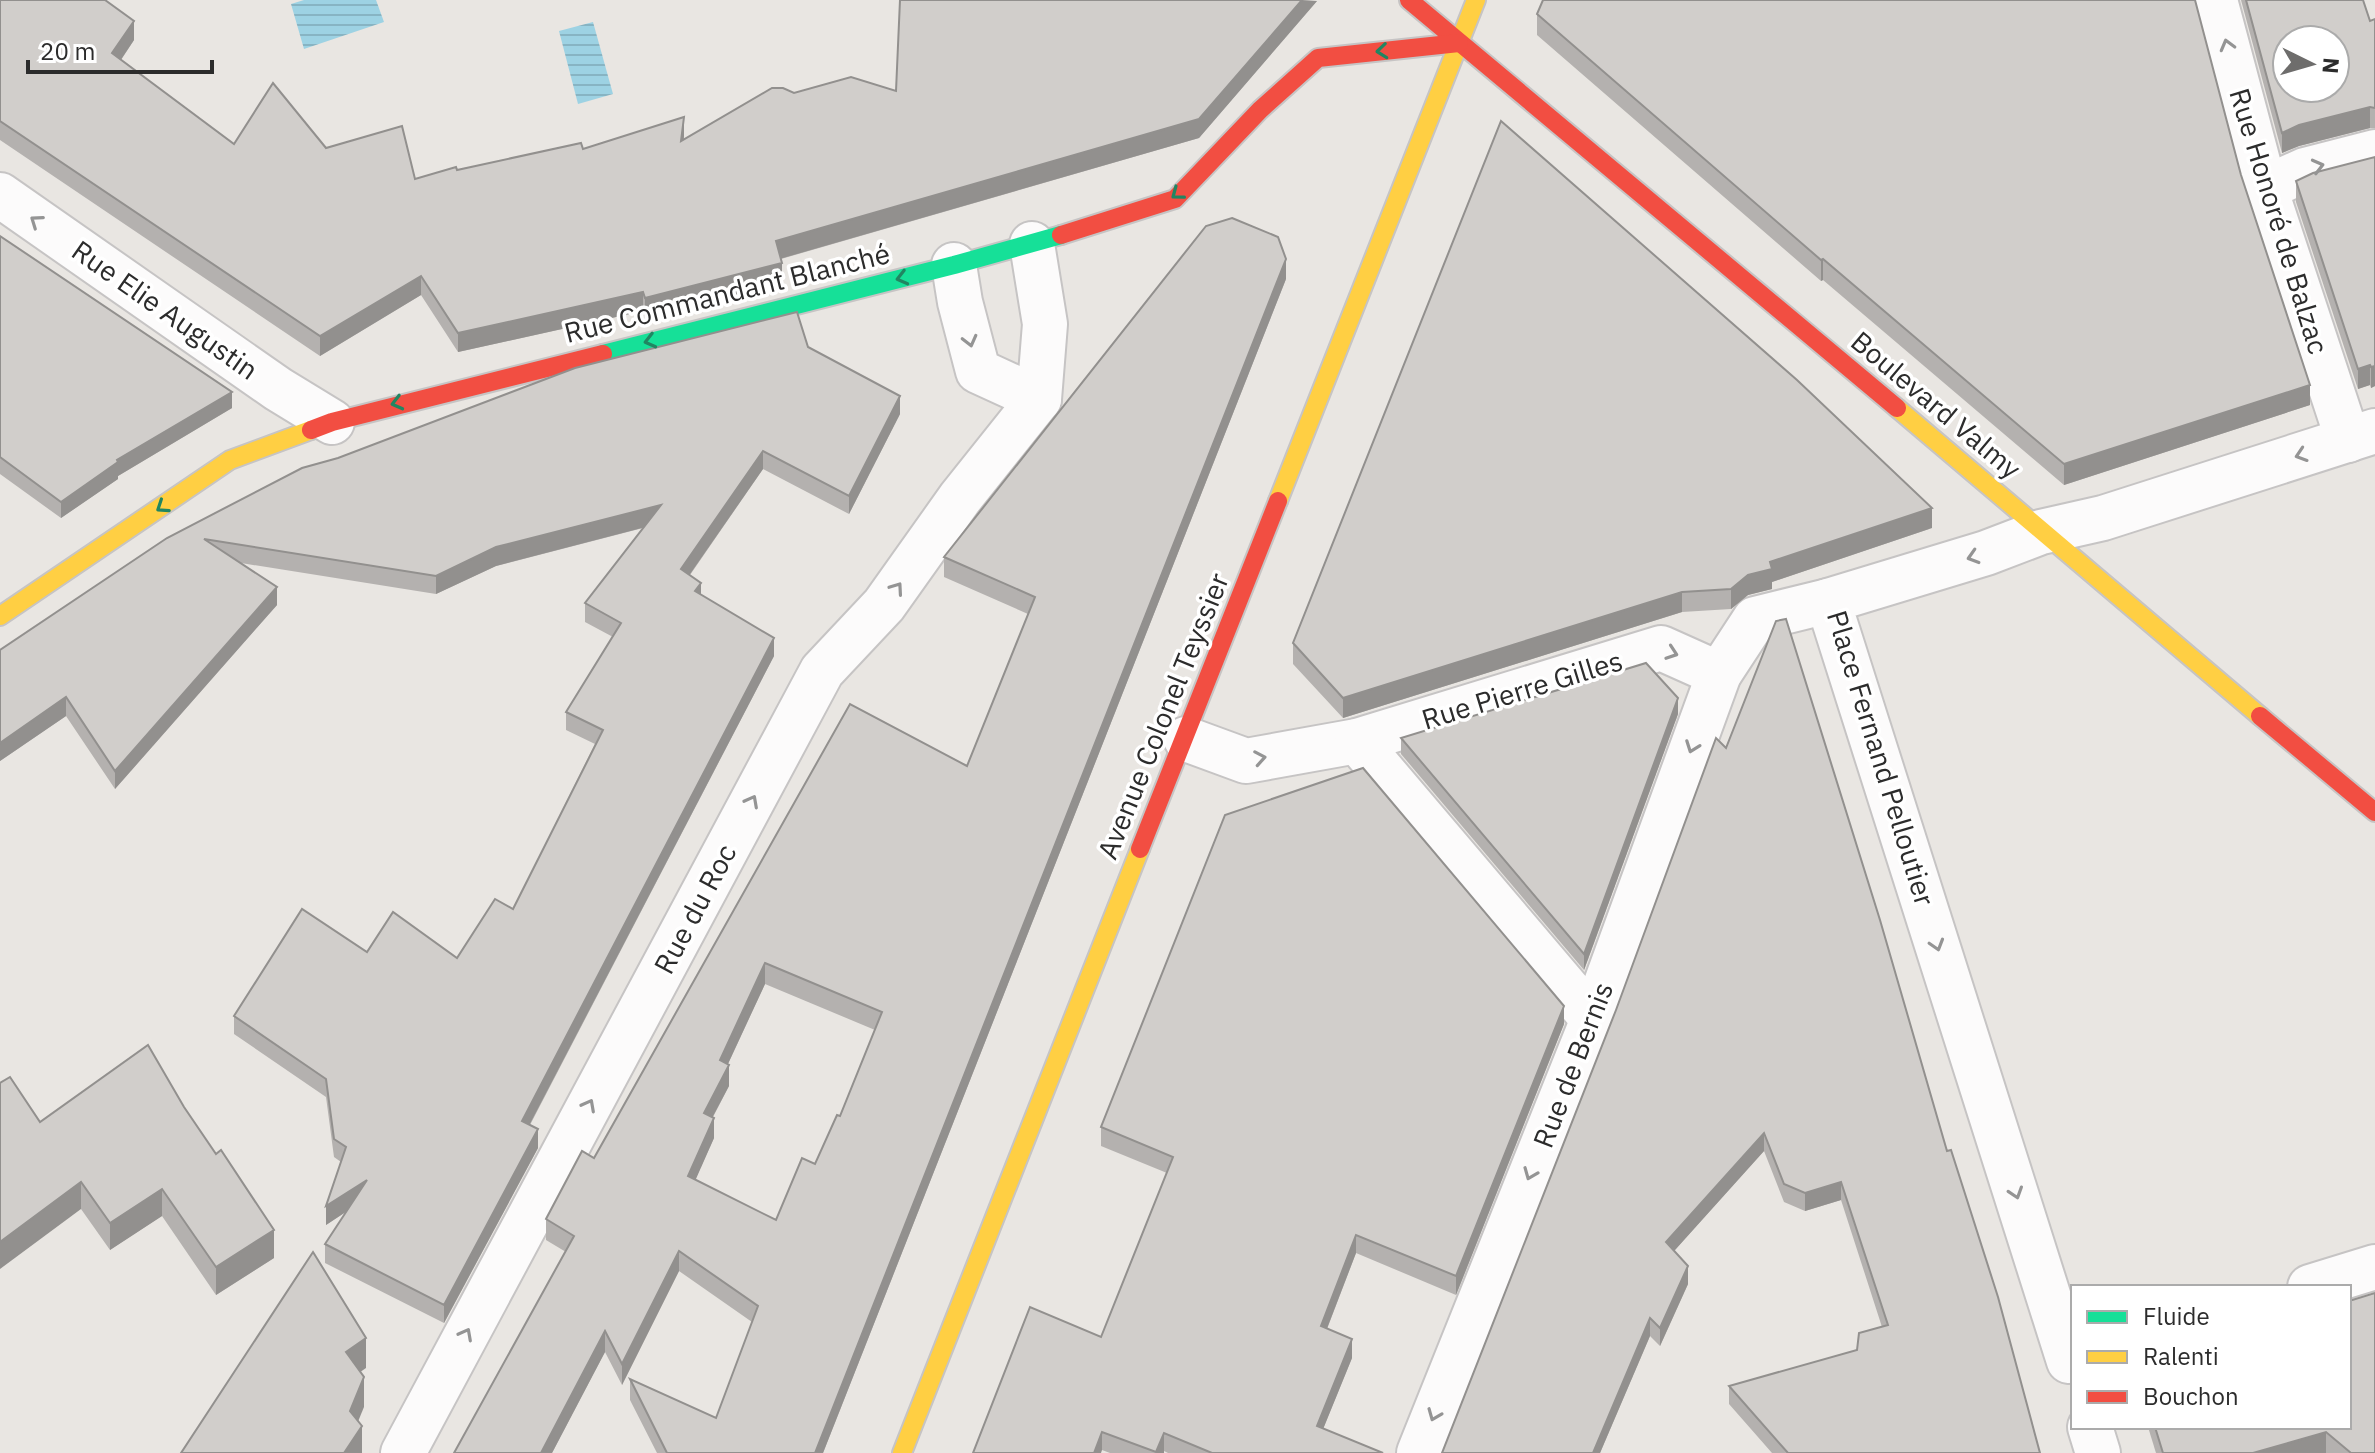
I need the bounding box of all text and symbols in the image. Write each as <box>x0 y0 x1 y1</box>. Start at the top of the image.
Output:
scale bar <box>28 24 212 74</box>
north arrow <box>2271 24 2351 104</box>
text: 20 m <box>40 35 95 67</box>
one-way arrow <box>2219 38 2236 52</box>
one-way arrow <box>1375 43 1388 60</box>
text: N <box>2316 57 2347 75</box>
street label: Rue Honoré de Balzac <box>2221 83 2338 358</box>
one-way arrow <box>2311 158 2325 175</box>
one-way arrow <box>1172 184 1187 199</box>
one-way arrow <box>31 216 45 231</box>
street label: Rue Elie Augustin <box>65 232 266 388</box>
street label: Rue Commandant Blanché <box>560 234 894 351</box>
one-way arrow <box>896 269 909 286</box>
street label: Boulevard Valmy <box>1844 323 2029 487</box>
one-way arrow <box>643 331 657 348</box>
one-way arrow <box>961 334 978 348</box>
one-way arrow <box>391 394 405 411</box>
one-way arrow <box>2295 446 2308 462</box>
one-way arrow <box>156 497 170 512</box>
one-way arrow <box>1966 548 1980 564</box>
street label: Avenue Colonel Teyssier <box>1088 567 1237 864</box>
one-way arrow <box>887 582 901 596</box>
street label: Place Fernand Pelloutier <box>1819 606 1944 910</box>
street label: Rue Pierre Gilles <box>1417 641 1627 738</box>
one-way arrow <box>1664 644 1678 660</box>
one-way arrow <box>1685 740 1702 754</box>
one-way arrow <box>1253 750 1267 767</box>
one-way arrow <box>742 796 758 810</box>
street label: Rue du Roc <box>645 837 744 980</box>
one-way arrow <box>1928 938 1944 952</box>
street label: Rue de Bernis <box>1524 977 1621 1153</box>
one-way arrow <box>580 1098 595 1113</box>
one-way arrow <box>1524 1166 1540 1180</box>
one-way arrow <box>2007 1186 2023 1200</box>
legend <box>2071 1285 2351 1429</box>
text: Fluide <box>2143 1300 2210 1332</box>
one-way arrow <box>457 1327 472 1342</box>
text: Ralenti <box>2143 1340 2219 1372</box>
text: Bouchon <box>2143 1380 2239 1412</box>
one-way arrow <box>1427 1407 1444 1421</box>

